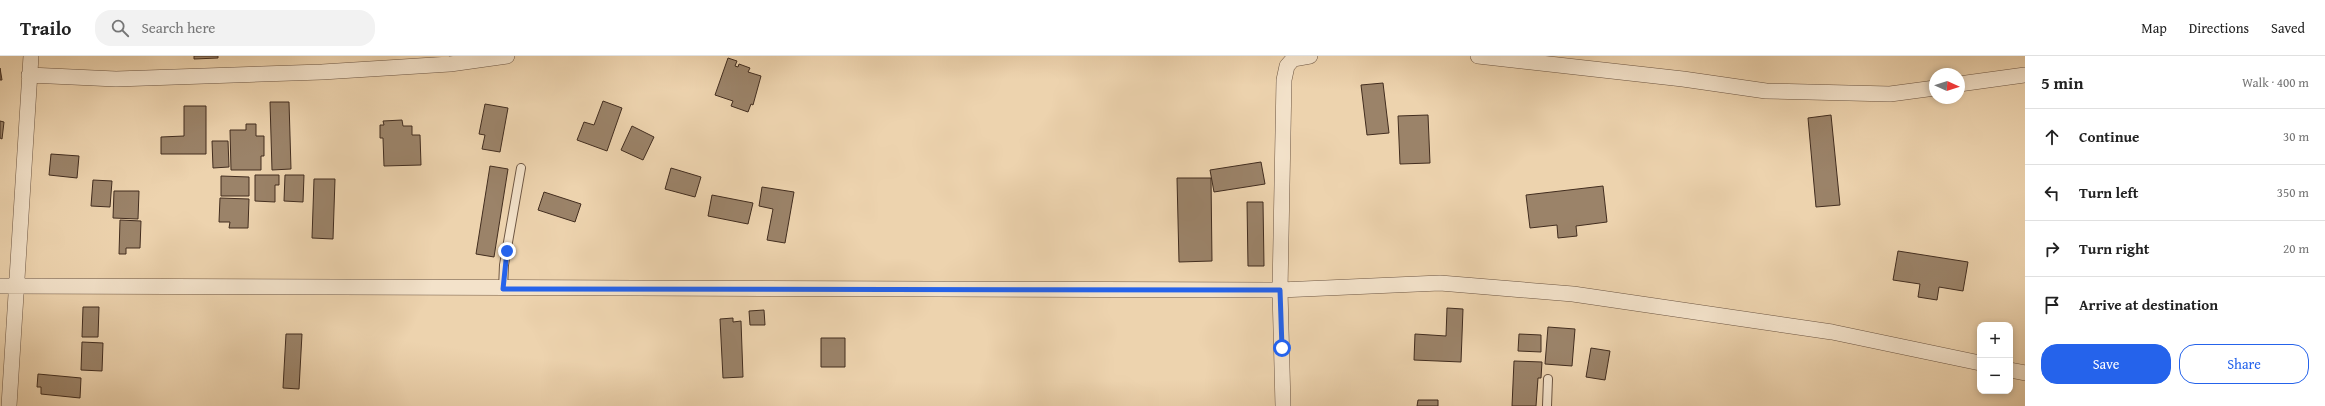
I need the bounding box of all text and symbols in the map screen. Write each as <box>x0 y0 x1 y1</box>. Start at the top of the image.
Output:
search box <box>95 10 375 46</box>
text: Trailo <box>20 14 71 42</box>
icon: search <box>109 17 131 39</box>
text: Search here <box>141 17 215 38</box>
text: Map <box>2141 18 2167 38</box>
text: Directions <box>2189 18 2249 38</box>
text: Saved <box>2271 18 2305 38</box>
north arrow <box>1929 68 1965 104</box>
text: 5 min <box>2041 70 2083 95</box>
text: Walk · 400 m <box>2242 73 2309 92</box>
icon: ahead <box>2041 126 2063 148</box>
text: Continue <box>2079 126 2140 147</box>
text: 30 m <box>2283 127 2309 146</box>
icon: left <box>2041 182 2063 204</box>
text: Turn left <box>2079 182 2138 203</box>
text: 350 m <box>2277 183 2309 202</box>
icon: right <box>2041 238 2063 260</box>
text: Turn right <box>2079 238 2150 259</box>
text: 20 m <box>2283 239 2309 258</box>
route end <box>498 242 516 260</box>
icon: arrive <box>2041 294 2063 316</box>
text: Arrive at destination <box>2079 294 2218 315</box>
map controls <box>1977 322 2013 394</box>
button: + <box>1977 322 2013 358</box>
route start <box>1273 339 1291 357</box>
button: Save <box>2041 344 2171 384</box>
button: Share <box>2179 344 2309 384</box>
button: − <box>1977 358 2013 394</box>

